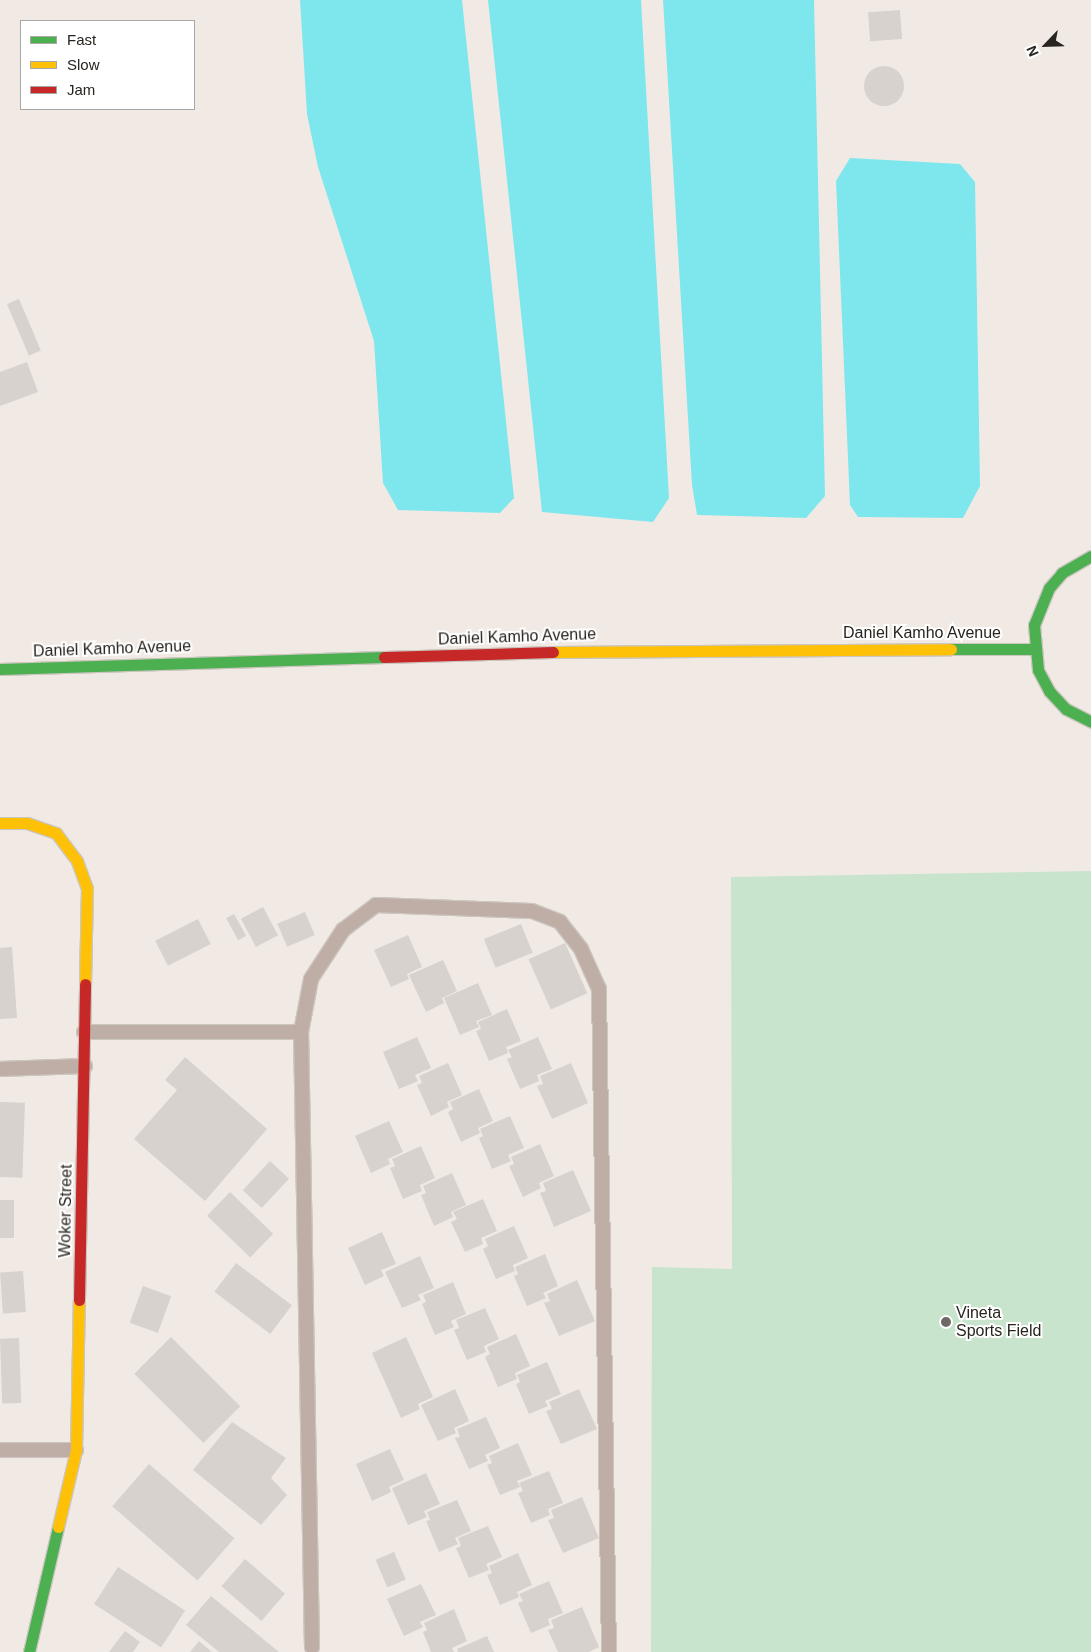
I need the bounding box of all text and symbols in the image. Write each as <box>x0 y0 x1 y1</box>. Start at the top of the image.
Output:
legend <box>20 20 195 110</box>
north arrow <box>1021 20 1071 70</box>
text: Fast <box>67 31 96 48</box>
text: N <box>1023 43 1042 59</box>
text: Slow <box>67 56 100 73</box>
text: Jam <box>67 81 95 98</box>
street label: Daniel Kamho Avenue <box>843 623 1001 643</box>
street label: Daniel Kamho Avenue <box>437 625 597 649</box>
street label: Daniel Kamho Avenue <box>32 637 192 661</box>
street label: Woker Street <box>56 1164 76 1258</box>
place label: Vineta Sports Field <box>956 1303 1041 1341</box>
marker: Vineta Sports Field <box>940 1316 952 1328</box>

